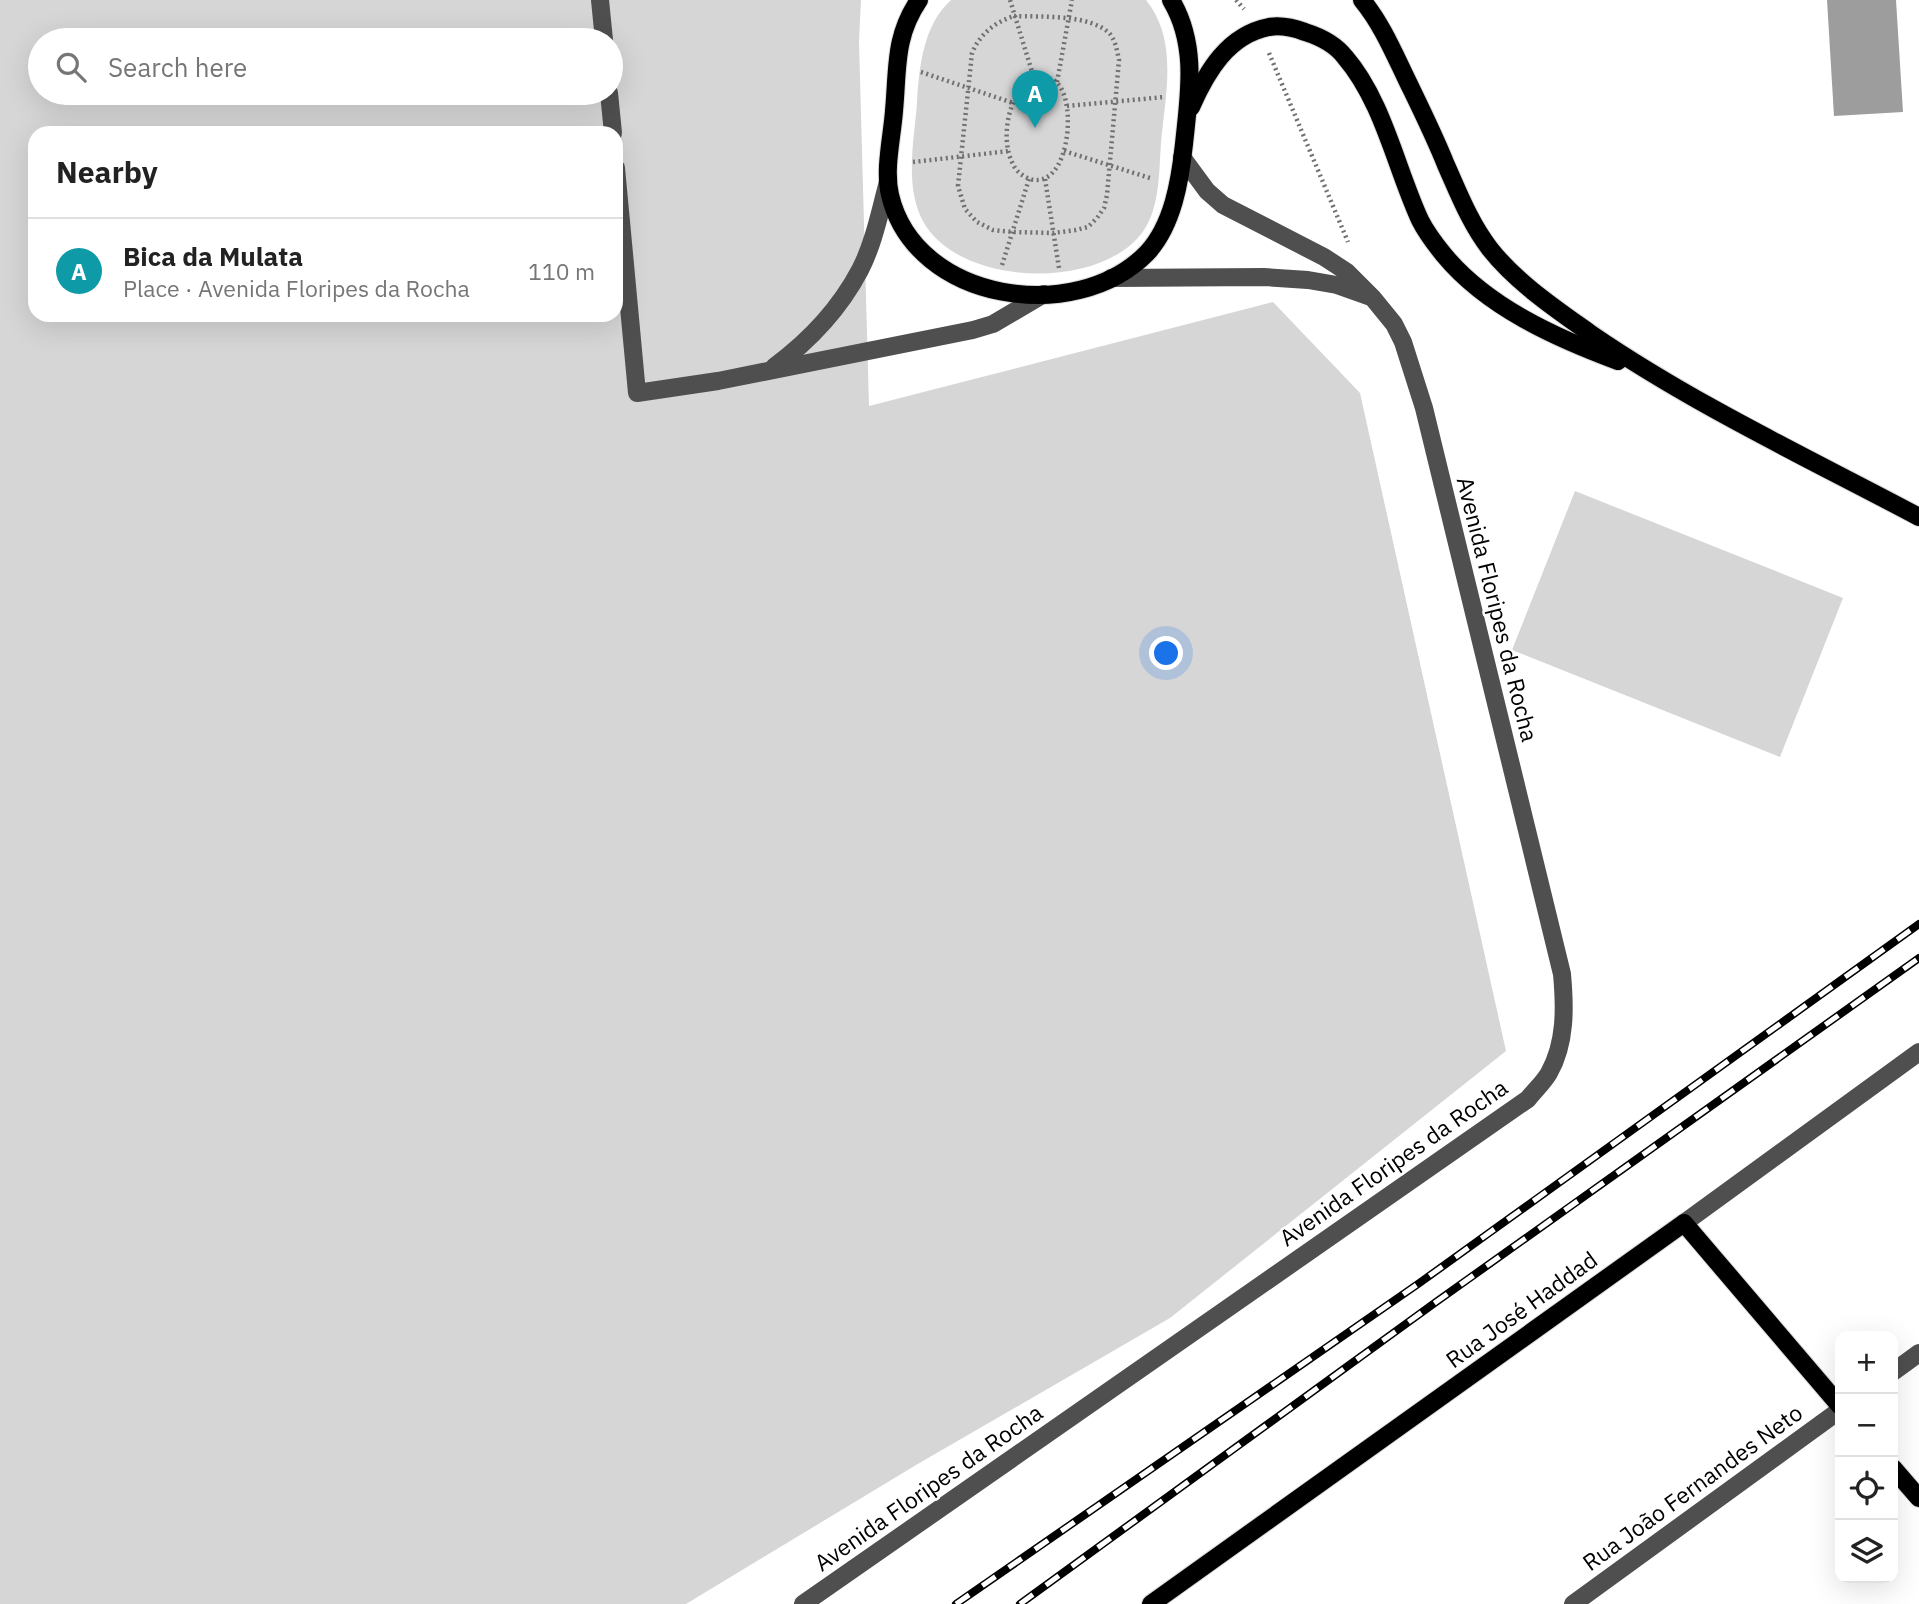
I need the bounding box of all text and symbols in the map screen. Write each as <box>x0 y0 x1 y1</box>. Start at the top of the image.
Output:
search box <box>28 28 623 105</box>
icon: search <box>52 48 90 86</box>
text: Search here <box>108 50 247 84</box>
pin: A <box>1012 70 1058 128</box>
text: Nearby <box>56 152 158 191</box>
text: Bica da Mulata <box>123 239 303 273</box>
text: A <box>71 256 87 286</box>
text: 110 m <box>528 256 595 286</box>
text: Place · Avenida Floripes da Rocha <box>123 273 470 303</box>
street label: Avenida Floripes da Rocha <box>1451 473 1545 745</box>
your location <box>1149 636 1183 670</box>
street label: Avenida Floripes da Rocha <box>1273 1072 1513 1252</box>
street label: Rua José Haddad <box>1439 1244 1603 1374</box>
map controls <box>1835 1331 1898 1583</box>
button: + <box>1835 1331 1898 1394</box>
button: − <box>1835 1394 1898 1457</box>
street label: Avenida Floripes da Rocha <box>808 1397 1048 1577</box>
street label: Rua João Fernandes Neto <box>1576 1397 1808 1577</box>
button: locate <box>1835 1457 1898 1520</box>
button: layers <box>1835 1520 1898 1583</box>

